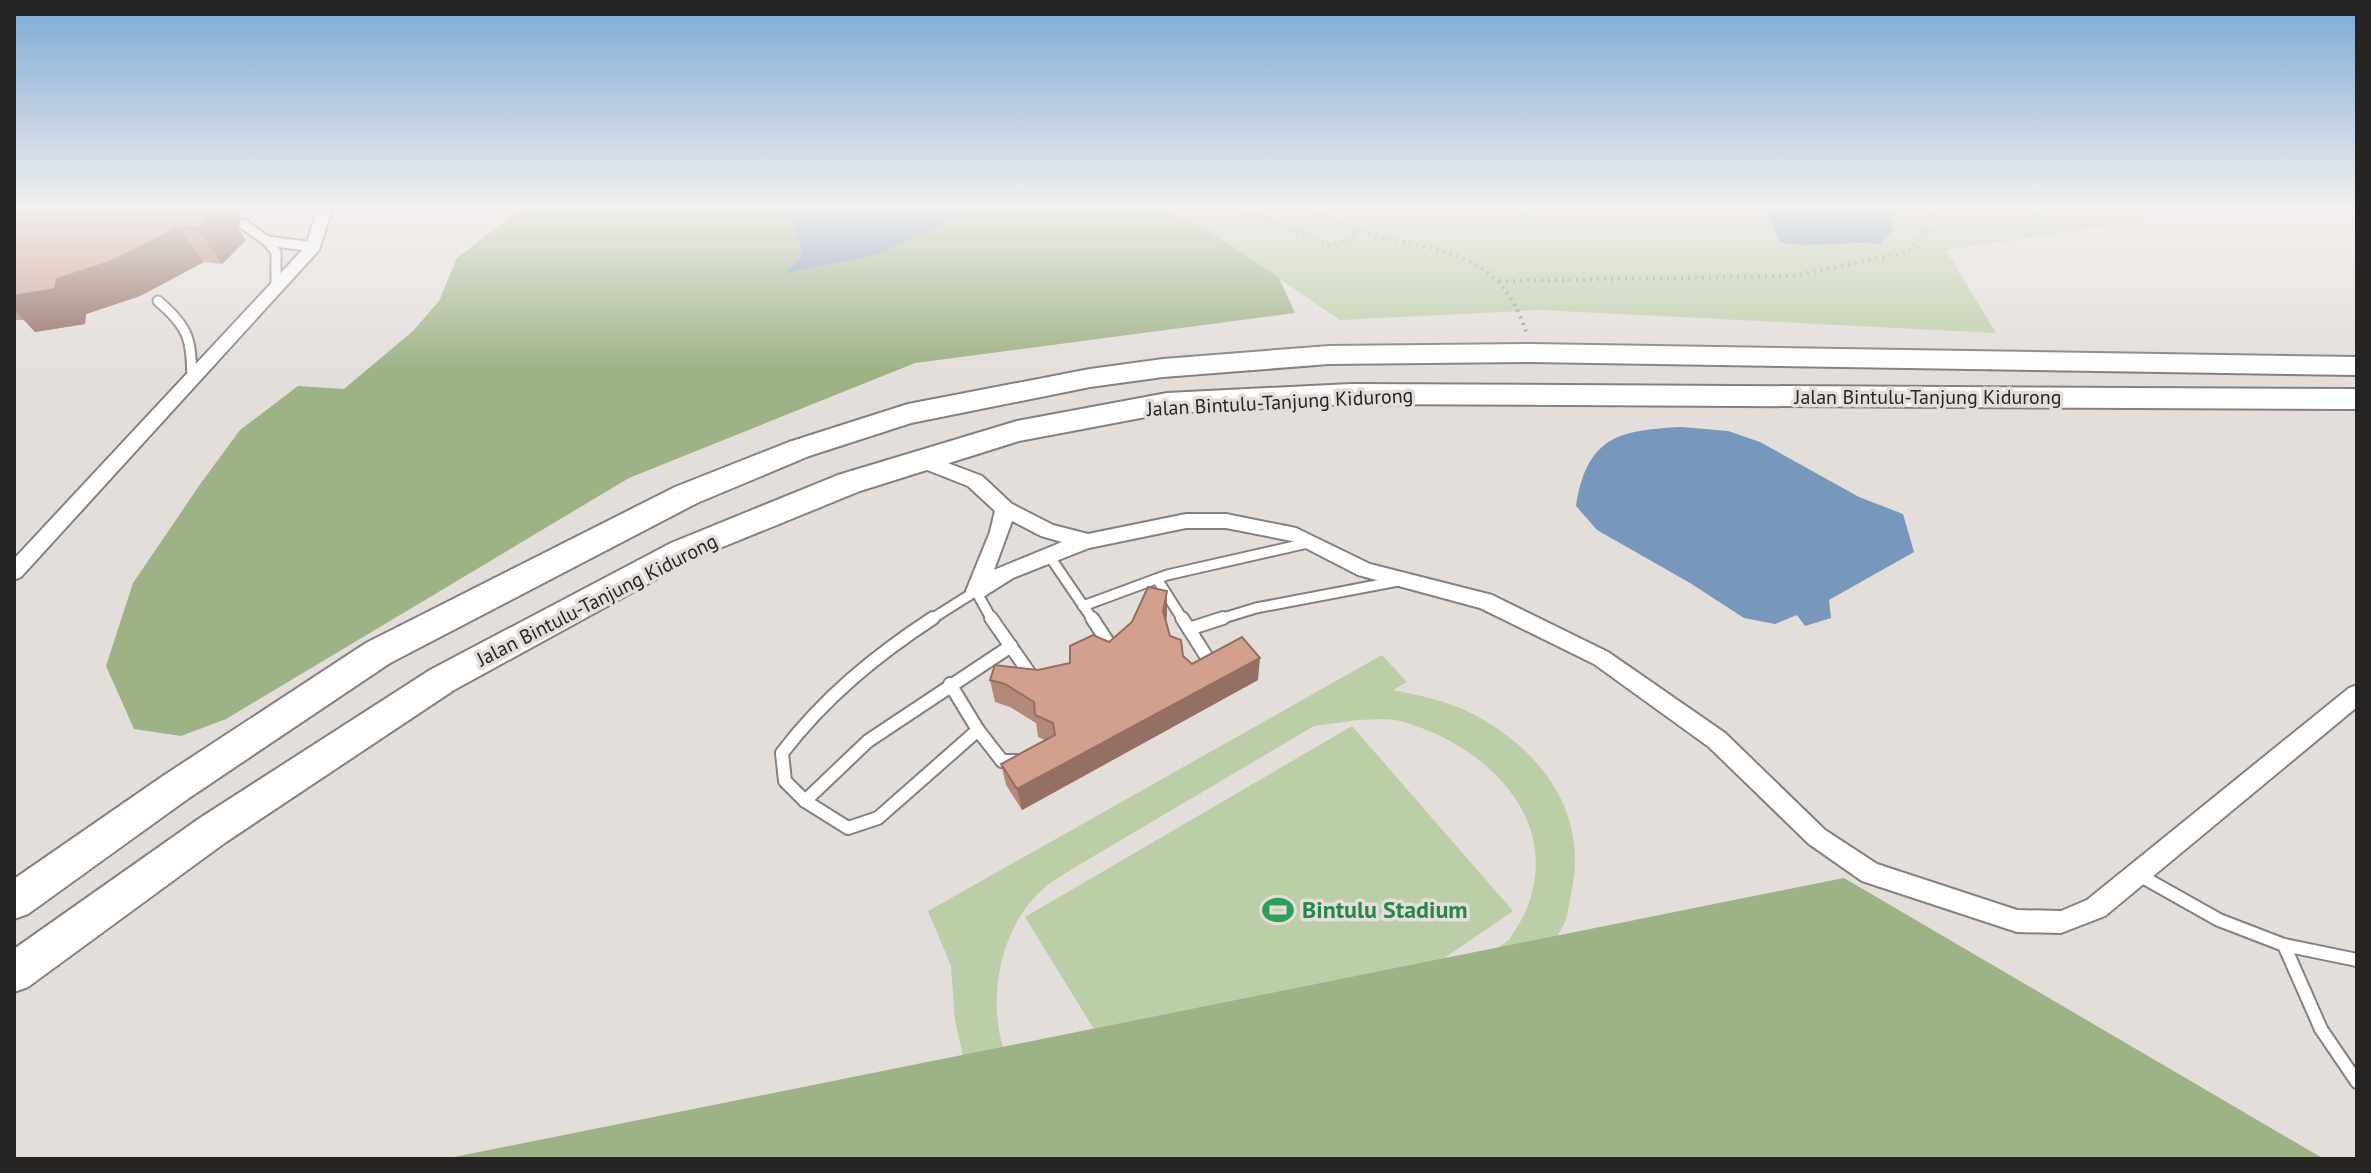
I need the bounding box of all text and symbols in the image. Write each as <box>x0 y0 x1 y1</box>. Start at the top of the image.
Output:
street label: Jalan Bintulu-Tanjung Kidurong <box>1145 382 1414 422</box>
street label: Jalan Bintulu-Tanjung Kidurong <box>1794 384 2061 410</box>
street label: Jalan Bintulu-Tanjung Kidurong <box>471 528 722 673</box>
sports icon: Bintulu Stadium <box>1261 893 1295 927</box>
place label: Bintulu Stadium <box>1302 894 1468 925</box>

